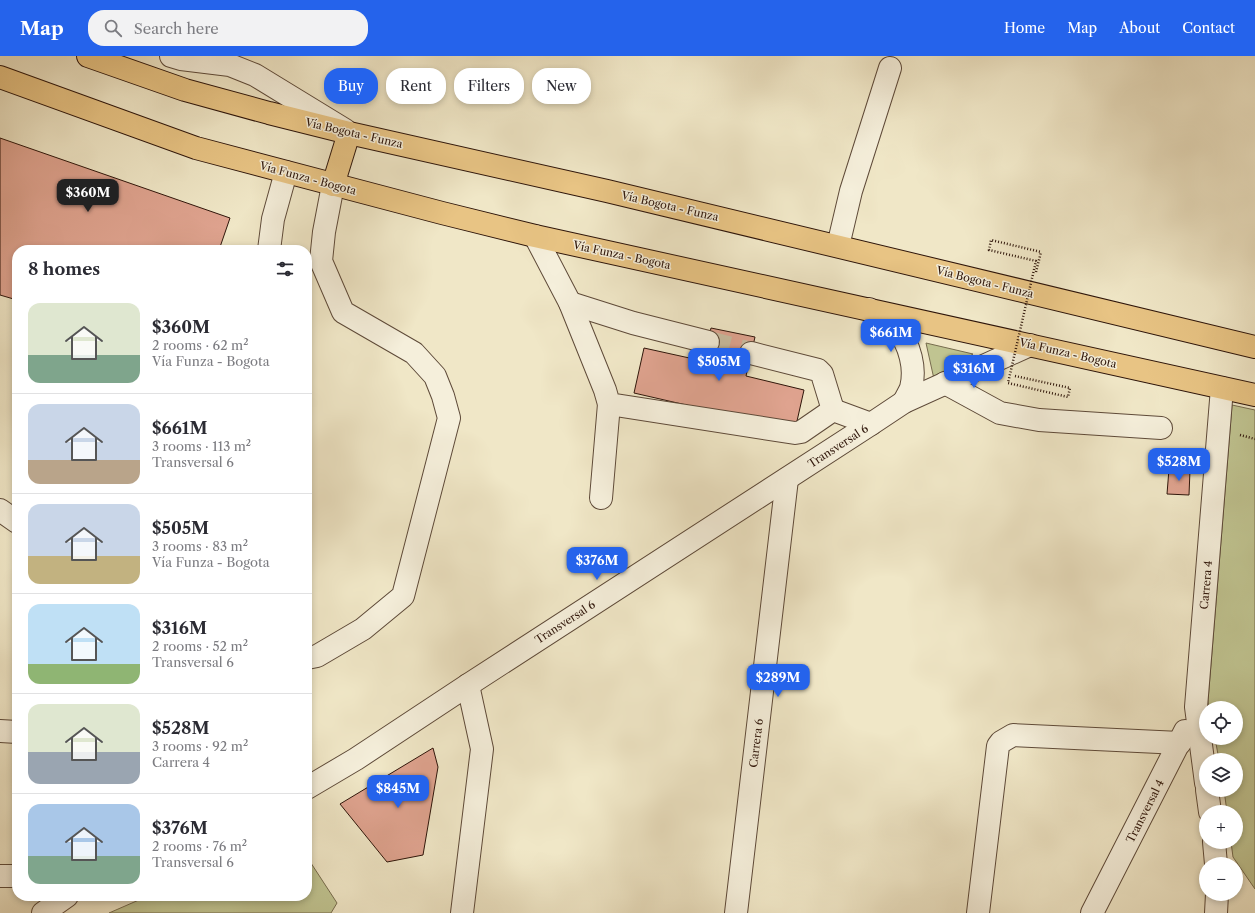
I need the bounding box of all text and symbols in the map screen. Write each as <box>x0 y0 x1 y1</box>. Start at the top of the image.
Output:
search box <box>88 10 368 46</box>
text: Map <box>20 17 64 40</box>
icon: search <box>102 17 124 39</box>
text: Search here <box>134 19 219 38</box>
text: Home <box>1004 19 1045 37</box>
text: Map <box>1067 19 1097 37</box>
text: About <box>1119 19 1160 37</box>
text: Contact <box>1182 19 1235 37</box>
chip: Buy <box>324 68 378 104</box>
chip: Rent <box>386 68 446 104</box>
chip: Filters <box>454 68 524 104</box>
chip: New <box>532 68 591 104</box>
street label: Vía Bogota - Funza <box>303 115 404 151</box>
street label: Vía Funza - Bogota <box>257 158 358 198</box>
pin: $360M <box>60 179 116 213</box>
text: $360M <box>66 184 110 200</box>
street label: Vía Bogota - Funza <box>619 188 720 224</box>
street label: Vía Funza - Bogota <box>571 238 672 272</box>
icon: filters <box>274 258 296 280</box>
text: 8 homes <box>28 259 100 279</box>
street label: Vía Bogota - Funza <box>934 263 1035 301</box>
text: $360M <box>152 317 210 337</box>
icon: home <box>60 319 108 367</box>
pin: $661M <box>863 319 919 353</box>
text: $661M <box>870 324 912 340</box>
street label: Vía Funza - Bogota <box>1017 335 1118 371</box>
text: 2 rooms · 62 m² <box>152 337 249 353</box>
pin: $505M <box>691 348 747 382</box>
text: Vía Funza - Bogota <box>152 353 270 369</box>
text: $505M <box>697 353 741 369</box>
pin: $316M <box>946 355 1002 389</box>
text: $316M <box>953 360 995 376</box>
text: $661M <box>152 418 208 438</box>
icon: home <box>60 420 108 468</box>
street label: Transversal 6 <box>805 421 871 471</box>
text: 3 rooms · 113 m² <box>152 438 251 454</box>
pin: $528M <box>1151 448 1207 482</box>
text: $528M <box>1157 453 1201 469</box>
text: Transversal 6 <box>152 454 234 470</box>
text: $505M <box>152 518 209 538</box>
icon: home <box>60 520 108 568</box>
text: 3 rooms · 83 m² <box>152 538 248 554</box>
pin: $376M <box>569 547 625 581</box>
text: $376M <box>576 552 618 568</box>
text: Vía Funza - Bogota <box>152 554 270 570</box>
street label: Carrera 4 <box>1197 560 1215 610</box>
street label: Transversal 6 <box>532 597 598 647</box>
text: $316M <box>152 618 207 638</box>
icon: home <box>60 620 108 668</box>
text: 2 rooms · 52 m² <box>152 638 248 654</box>
text: Transversal 6 <box>152 654 234 670</box>
pin: $289M <box>750 664 806 698</box>
text: $289M <box>756 669 800 685</box>
map controls <box>1199 701 1243 901</box>
button: locate <box>1199 701 1243 745</box>
street label: Carrera 6 <box>746 717 766 768</box>
text: $528M <box>152 718 209 738</box>
icon: home <box>60 720 108 768</box>
text: 3 rooms · 92 m² <box>152 738 248 754</box>
button: layers <box>1199 753 1243 797</box>
text: Carrera 4 <box>152 754 210 770</box>
pin: $845M <box>370 775 426 809</box>
street label: Transversal 4 <box>1123 777 1167 845</box>
text: $845M <box>376 780 420 796</box>
button: + <box>1199 805 1243 849</box>
text: $376M <box>152 818 208 838</box>
icon: home <box>60 820 108 868</box>
text: 2 rooms · 76 m² <box>152 838 247 854</box>
text: Transversal 6 <box>152 854 234 870</box>
button: − <box>1199 857 1243 901</box>

